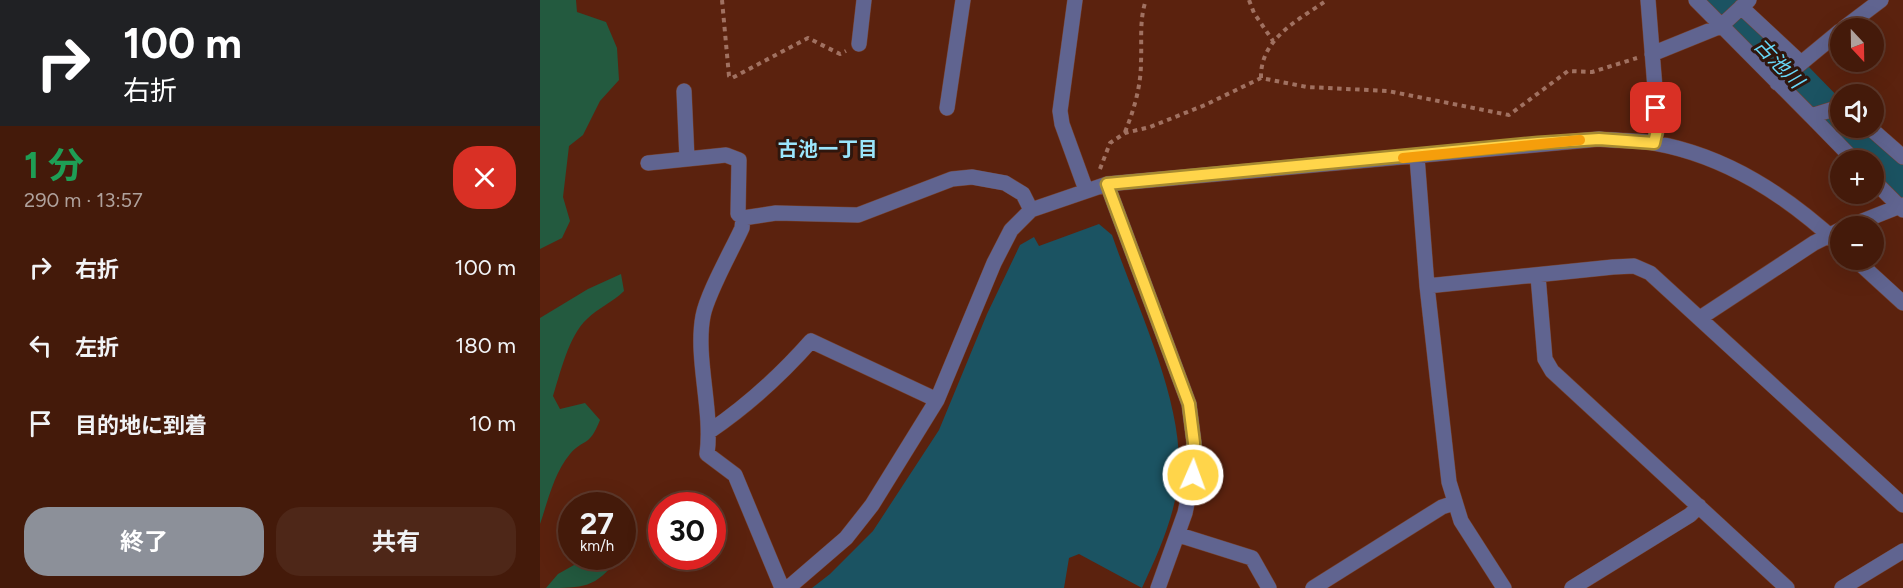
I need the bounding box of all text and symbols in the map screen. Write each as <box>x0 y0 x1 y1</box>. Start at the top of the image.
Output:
text: 100 m <box>123 18 242 69</box>
north arrow <box>1830 18 1884 72</box>
map controls <box>1830 18 1884 270</box>
icon: right <box>24 24 102 102</box>
water label: 古池川 <box>1750 33 1810 94</box>
text: 右折 <box>123 74 177 107</box>
pin <box>1630 82 1681 133</box>
button: sound <box>1830 84 1884 138</box>
icon: arrive <box>1639 91 1672 124</box>
district label: 古池一丁目 <box>778 137 878 161</box>
text: 1 分 <box>24 144 84 187</box>
button: close <box>453 146 516 209</box>
button: + <box>1830 150 1884 204</box>
text: 290 m · 13:57 <box>24 188 143 212</box>
button: − <box>1830 216 1884 270</box>
icon: right <box>24 251 57 284</box>
text: 100 m <box>455 254 516 281</box>
text: 右折 <box>75 256 119 283</box>
icon: left <box>24 329 57 362</box>
text: 180 m <box>455 332 516 359</box>
text: 左折 <box>75 334 119 361</box>
icon: arrive <box>24 407 57 440</box>
text: 10 m <box>469 410 516 437</box>
text: 目的地に到着 <box>75 412 207 439</box>
position arrow <box>1161 443 1225 507</box>
speed limit sign: 30 <box>648 492 726 570</box>
text: 27 <box>580 505 614 542</box>
button: 終了 <box>24 507 264 576</box>
button: 共有 <box>276 507 516 576</box>
text: km/h <box>580 537 614 555</box>

